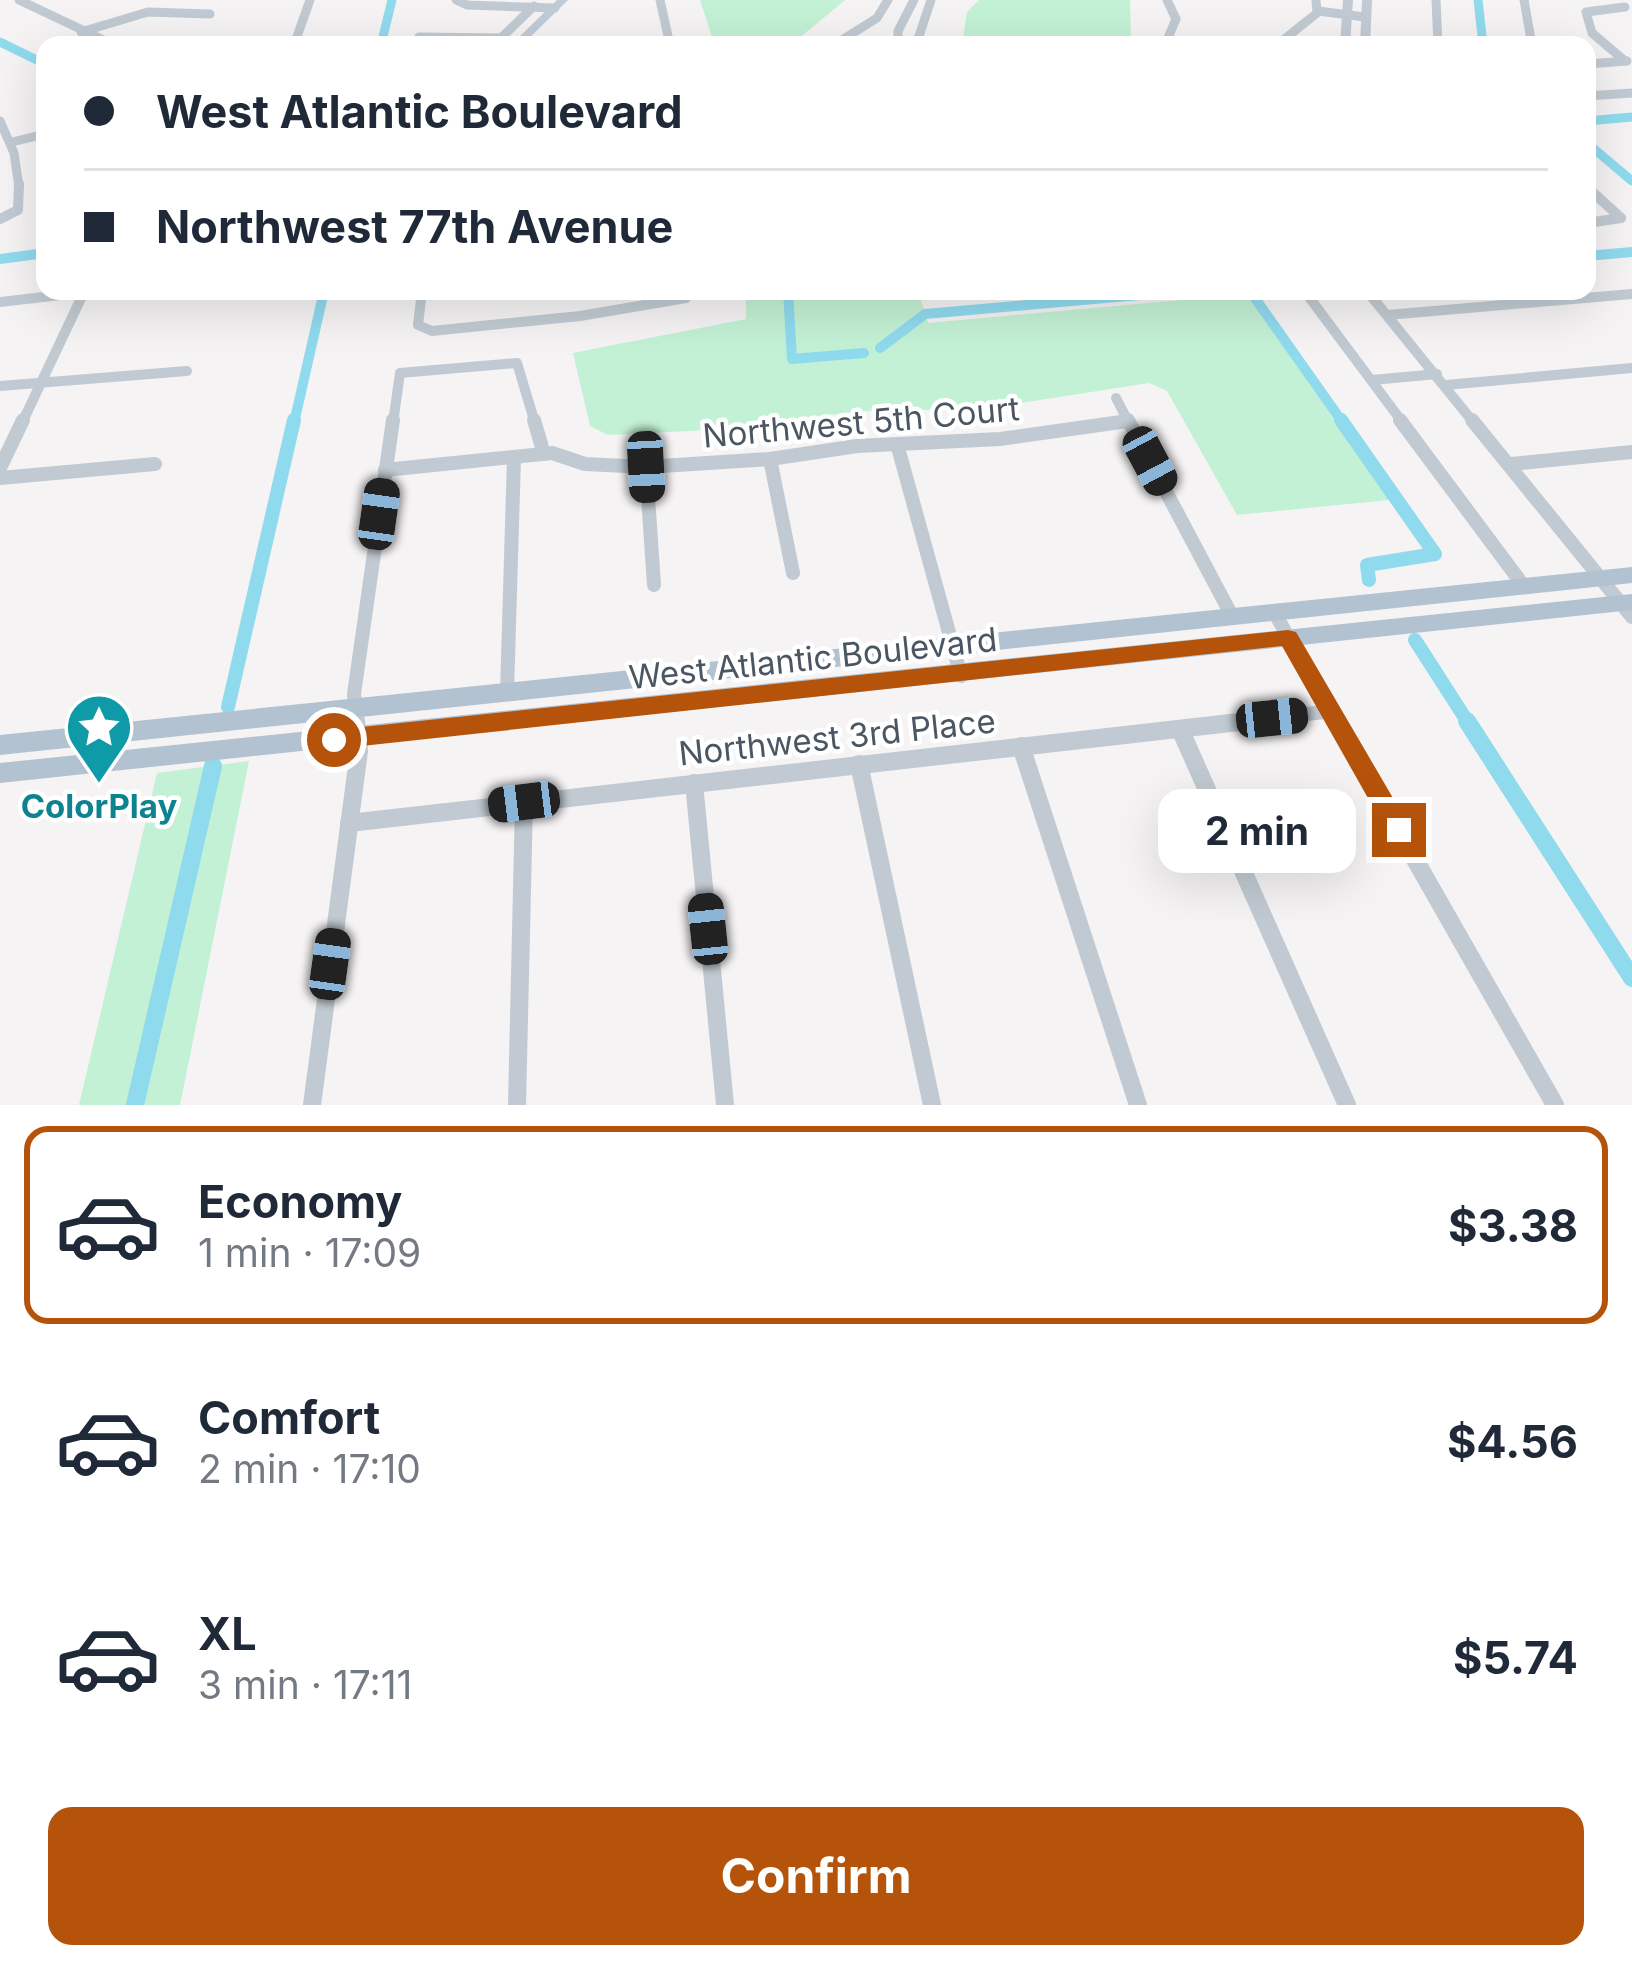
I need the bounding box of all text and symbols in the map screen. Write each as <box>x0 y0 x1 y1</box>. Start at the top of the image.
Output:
text: West Atlantic Boulevard <box>156 84 683 139</box>
text: Northwest 77th Avenue <box>156 199 673 254</box>
street label: Northwest 5th Court <box>701 388 1021 456</box>
car <box>1117 421 1183 501</box>
car <box>626 430 666 504</box>
car <box>356 476 402 552</box>
street label: West Atlantic Boulevard <box>627 619 999 697</box>
place icon: ColorPlay <box>64 692 134 786</box>
car <box>1234 696 1310 740</box>
street label: Northwest 3rd Place <box>677 700 997 774</box>
route start <box>307 713 361 767</box>
car <box>486 780 562 824</box>
place label: ColorPlay <box>21 786 177 826</box>
callout: 2 min <box>1159 788 1357 872</box>
route end <box>1372 803 1426 857</box>
text: 2 min <box>1205 807 1309 854</box>
car <box>686 891 730 967</box>
car <box>307 926 353 1002</box>
icon: car <box>54 1171 162 1279</box>
text: Economy <box>198 1174 402 1229</box>
text: $3.38 <box>1448 1198 1578 1253</box>
text: 1 min · 17:09 <box>198 1229 421 1276</box>
icon: car <box>54 1387 162 1495</box>
text: Comfort <box>198 1390 380 1445</box>
text: $4.56 <box>1447 1414 1578 1469</box>
text: 2 min · 17:10 <box>198 1445 421 1492</box>
icon: car <box>54 1603 162 1711</box>
text: XL <box>198 1606 257 1661</box>
text: $5.74 <box>1453 1630 1578 1685</box>
text: 3 min · 17:11 <box>198 1661 412 1708</box>
button: Confirm <box>48 1807 1584 1945</box>

